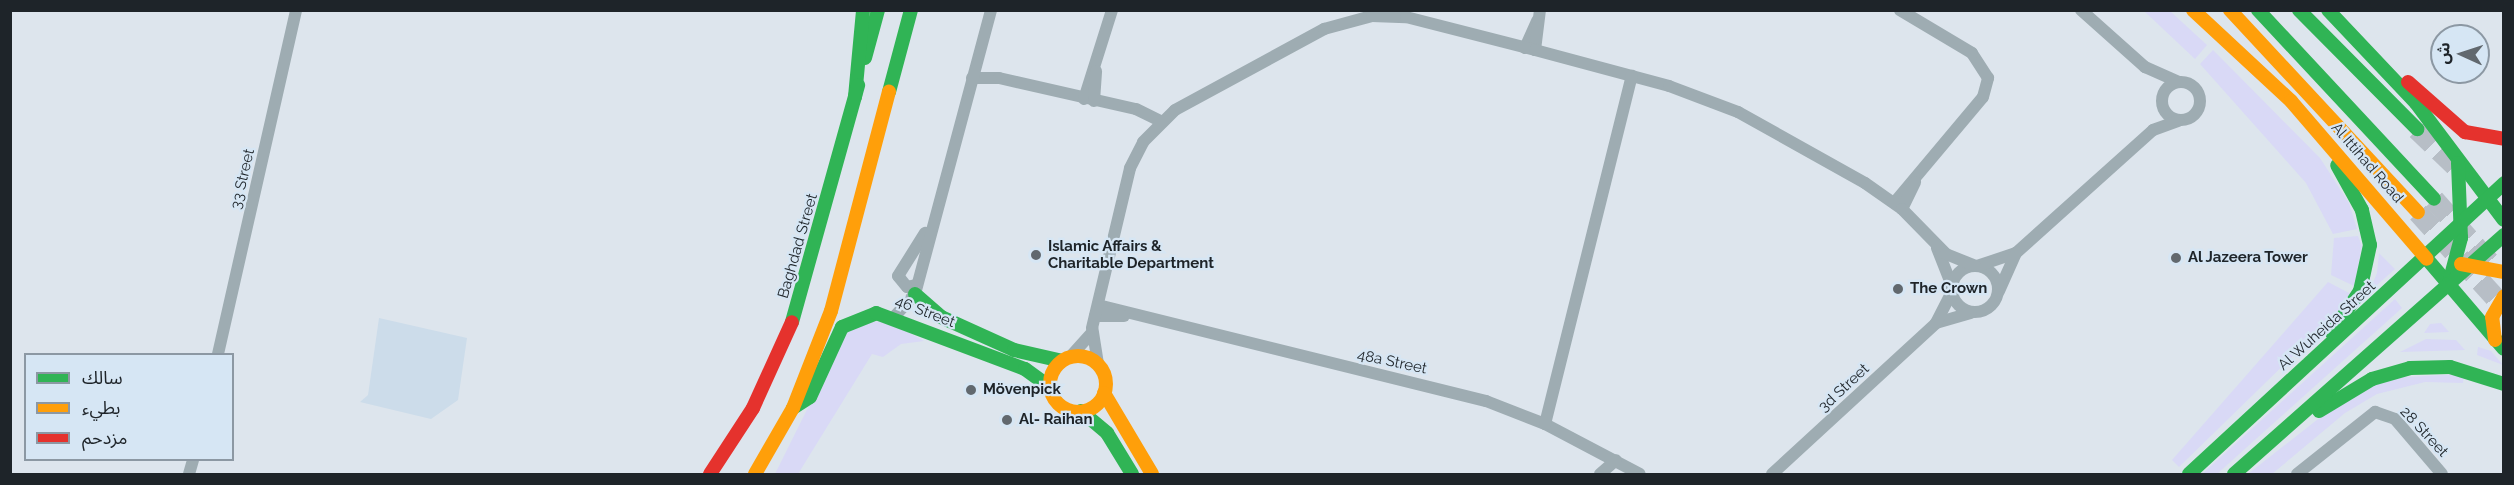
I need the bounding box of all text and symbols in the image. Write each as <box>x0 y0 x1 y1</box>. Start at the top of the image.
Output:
north arrow <box>2430 24 2490 84</box>
text: ش <box>2433 42 2454 65</box>
street label: Al Ittihad Road <box>2327 119 2407 207</box>
street label: 33 Street <box>227 147 259 211</box>
street label: Baghdad Street <box>774 191 822 301</box>
place label: Islamic Affairs & Charitable Department <box>1048 237 1214 272</box>
marker: Islamic Affairs & Charitable Department <box>1029 248 1043 262</box>
place label: Al Jazeera Tower <box>2188 249 2309 267</box>
marker: Al Jazeera Tower <box>2169 251 2183 265</box>
street label: Al Wuheida Street <box>2274 277 2380 375</box>
place label: The Crown <box>1910 280 1987 298</box>
marker: The Crown <box>1891 282 1905 296</box>
street label: 46 Street <box>893 292 957 332</box>
street label: 48a Street <box>1356 346 1428 378</box>
legend <box>24 353 234 461</box>
street label: 3d Street <box>1815 360 1873 416</box>
text: سالك <box>82 367 123 388</box>
place label: Mövenpick <box>983 381 1061 399</box>
marker: Mövenpick <box>964 383 978 397</box>
text: بطيء <box>82 397 120 418</box>
street label: 28 Street <box>2396 403 2452 461</box>
place label: Al- Raihan <box>1019 411 1093 429</box>
marker: Al- Raihan <box>1000 413 1014 427</box>
text: مزدحم <box>82 427 127 448</box>

